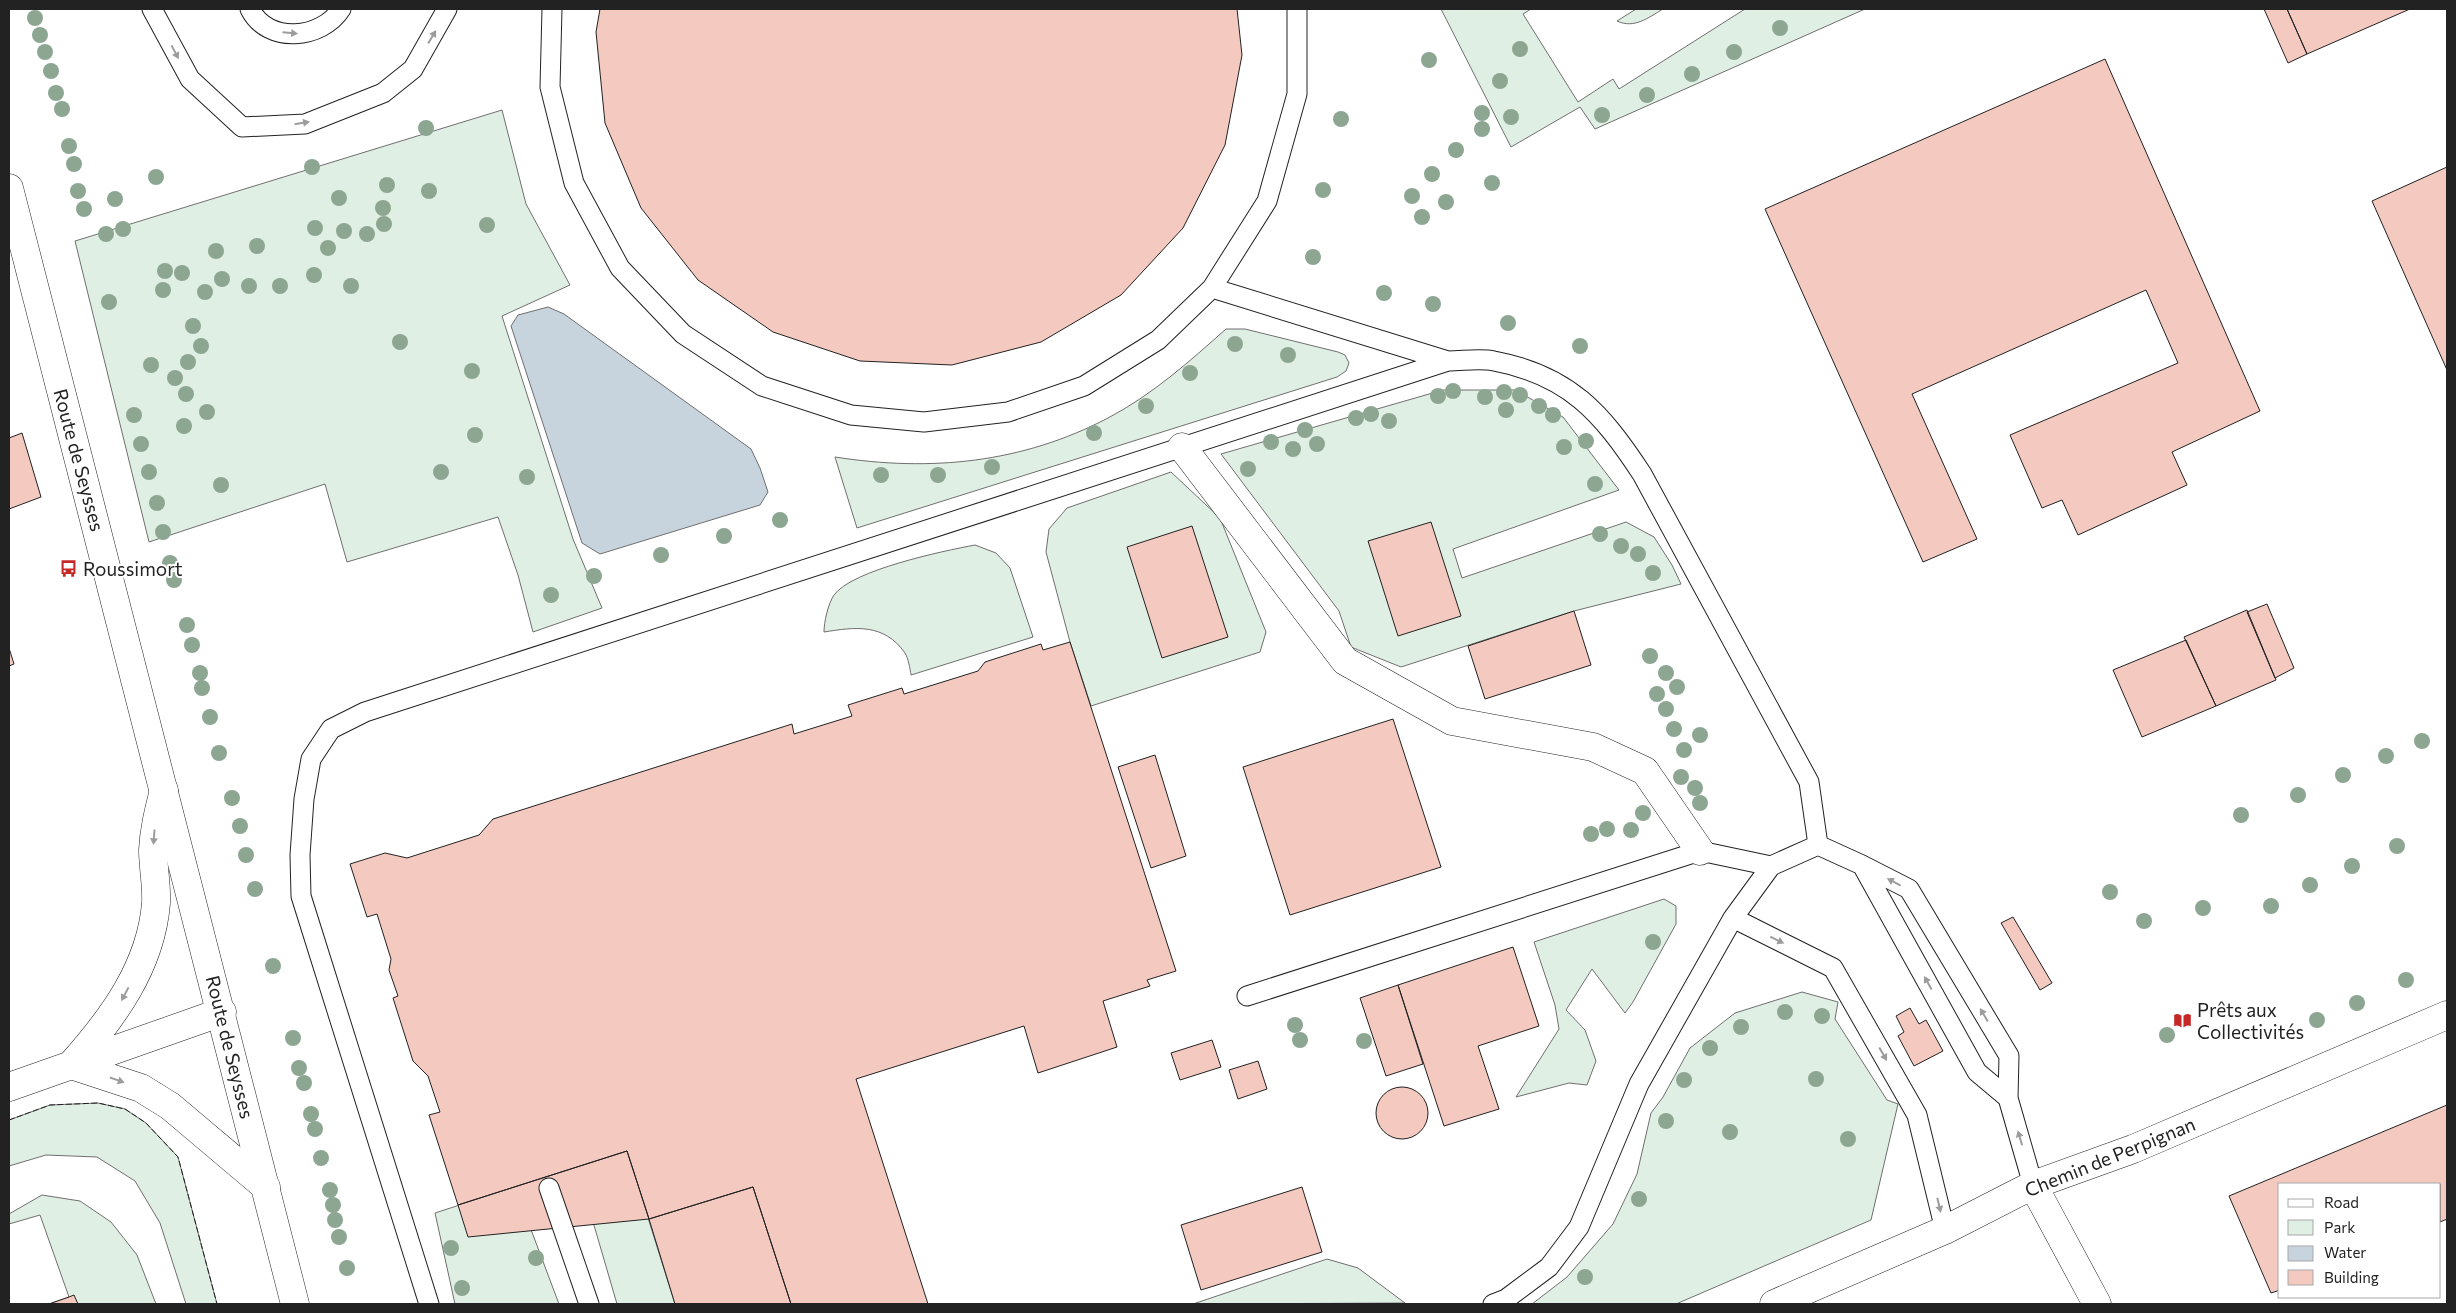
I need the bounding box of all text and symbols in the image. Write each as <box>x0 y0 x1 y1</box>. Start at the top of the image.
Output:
one-way arrow <box>282 29 298 37</box>
one-way arrow <box>428 31 437 44</box>
one-way arrow <box>171 44 179 59</box>
one-way arrow <box>294 118 310 126</box>
street label: Route de Seysses <box>49 386 110 534</box>
place label: Roussimort <box>83 557 183 580</box>
bus stop icon: Roussimort <box>59 559 79 579</box>
one-way arrow <box>150 830 158 846</box>
one-way arrow <box>1887 878 1901 886</box>
one-way arrow <box>1770 936 1784 944</box>
street label: Route de Seysses <box>202 973 259 1121</box>
one-way arrow <box>1923 976 1932 990</box>
one-way arrow <box>121 987 130 1001</box>
place label: Prêts aux Collectivités <box>2197 998 2304 1043</box>
one-way arrow <box>1979 1008 1988 1021</box>
library icon: Prêts aux Collectivités <box>2173 1011 2193 1031</box>
one-way arrow <box>1878 1048 1887 1061</box>
one-way arrow <box>110 1077 125 1085</box>
street label: Chemin de Perpignan <box>2021 1112 2198 1201</box>
one-way arrow <box>2015 1131 2023 1146</box>
legend <box>2278 1183 2441 1298</box>
text: Road <box>2324 1193 2359 1211</box>
one-way arrow <box>1935 1198 1943 1213</box>
text: Park <box>2324 1218 2355 1236</box>
text: Water <box>2324 1243 2366 1261</box>
text: Building <box>2324 1268 2379 1286</box>

